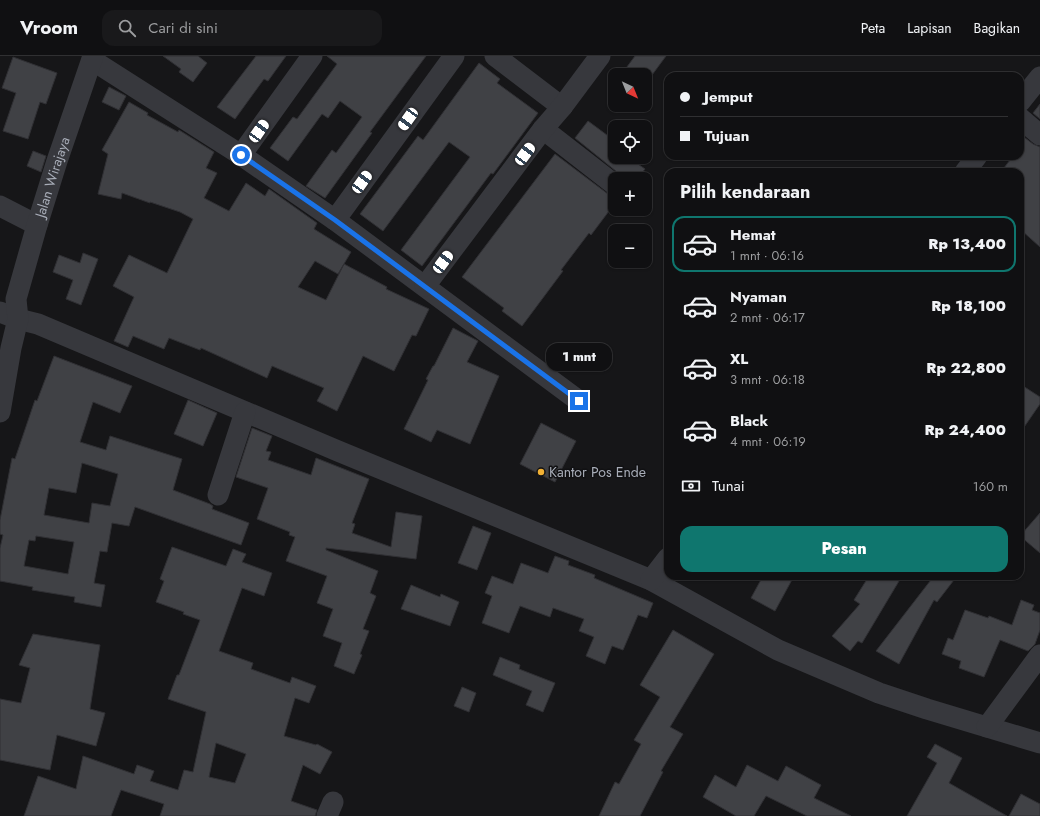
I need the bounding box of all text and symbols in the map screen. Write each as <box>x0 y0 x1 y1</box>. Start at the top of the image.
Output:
search box <box>102 10 382 46</box>
text: Vroom <box>20 14 78 41</box>
icon: search <box>116 17 138 39</box>
text: Cari di sini <box>148 17 218 39</box>
text: Peta <box>861 18 885 38</box>
text: Lapisan <box>907 18 952 38</box>
text: Bagikan <box>974 18 1020 38</box>
north arrow <box>608 68 652 112</box>
map controls <box>608 68 652 268</box>
text: Jemput <box>704 86 753 108</box>
car <box>396 106 420 132</box>
car <box>247 118 271 144</box>
button: locate <box>608 120 652 164</box>
text: Tujuan <box>704 125 749 147</box>
street label: Jalan Wirajaya <box>29 134 75 222</box>
car <box>513 141 537 167</box>
route start <box>232 146 250 164</box>
car <box>350 169 374 195</box>
button: + <box>608 172 652 216</box>
text: Pilih kendaraan <box>680 179 810 205</box>
button: − <box>608 224 652 268</box>
text: Hemat <box>730 224 776 246</box>
icon: car <box>682 226 718 262</box>
text: Rp 13,400 <box>928 233 1006 255</box>
text: 1 mnt · 06:16 <box>730 246 804 265</box>
car <box>431 249 455 275</box>
text: Nyaman <box>730 286 787 308</box>
icon: car <box>682 288 718 324</box>
text: Rp 18,100 <box>931 295 1006 317</box>
text: 2 mnt · 06:17 <box>730 308 805 327</box>
callout: 1 mnt <box>546 343 612 371</box>
text: 1 mnt <box>562 347 596 366</box>
text: XL <box>730 348 748 370</box>
icon: car <box>682 350 718 386</box>
text: Rp 22,800 <box>926 357 1006 379</box>
text: 3 mnt · 06:18 <box>730 370 805 389</box>
route end <box>570 392 588 410</box>
text: Black <box>730 410 768 432</box>
icon: car <box>682 412 718 448</box>
text: Rp 24,400 <box>924 419 1006 441</box>
text: 4 mnt · 06:19 <box>730 432 806 451</box>
place label: Kantor Pos Ende <box>549 462 646 482</box>
marker: Kantor Pos Ende <box>536 467 546 477</box>
icon: cash <box>680 475 702 497</box>
text: Tunai <box>712 475 745 497</box>
text: 160 m <box>973 477 1008 496</box>
button: Pesan <box>680 526 1008 572</box>

